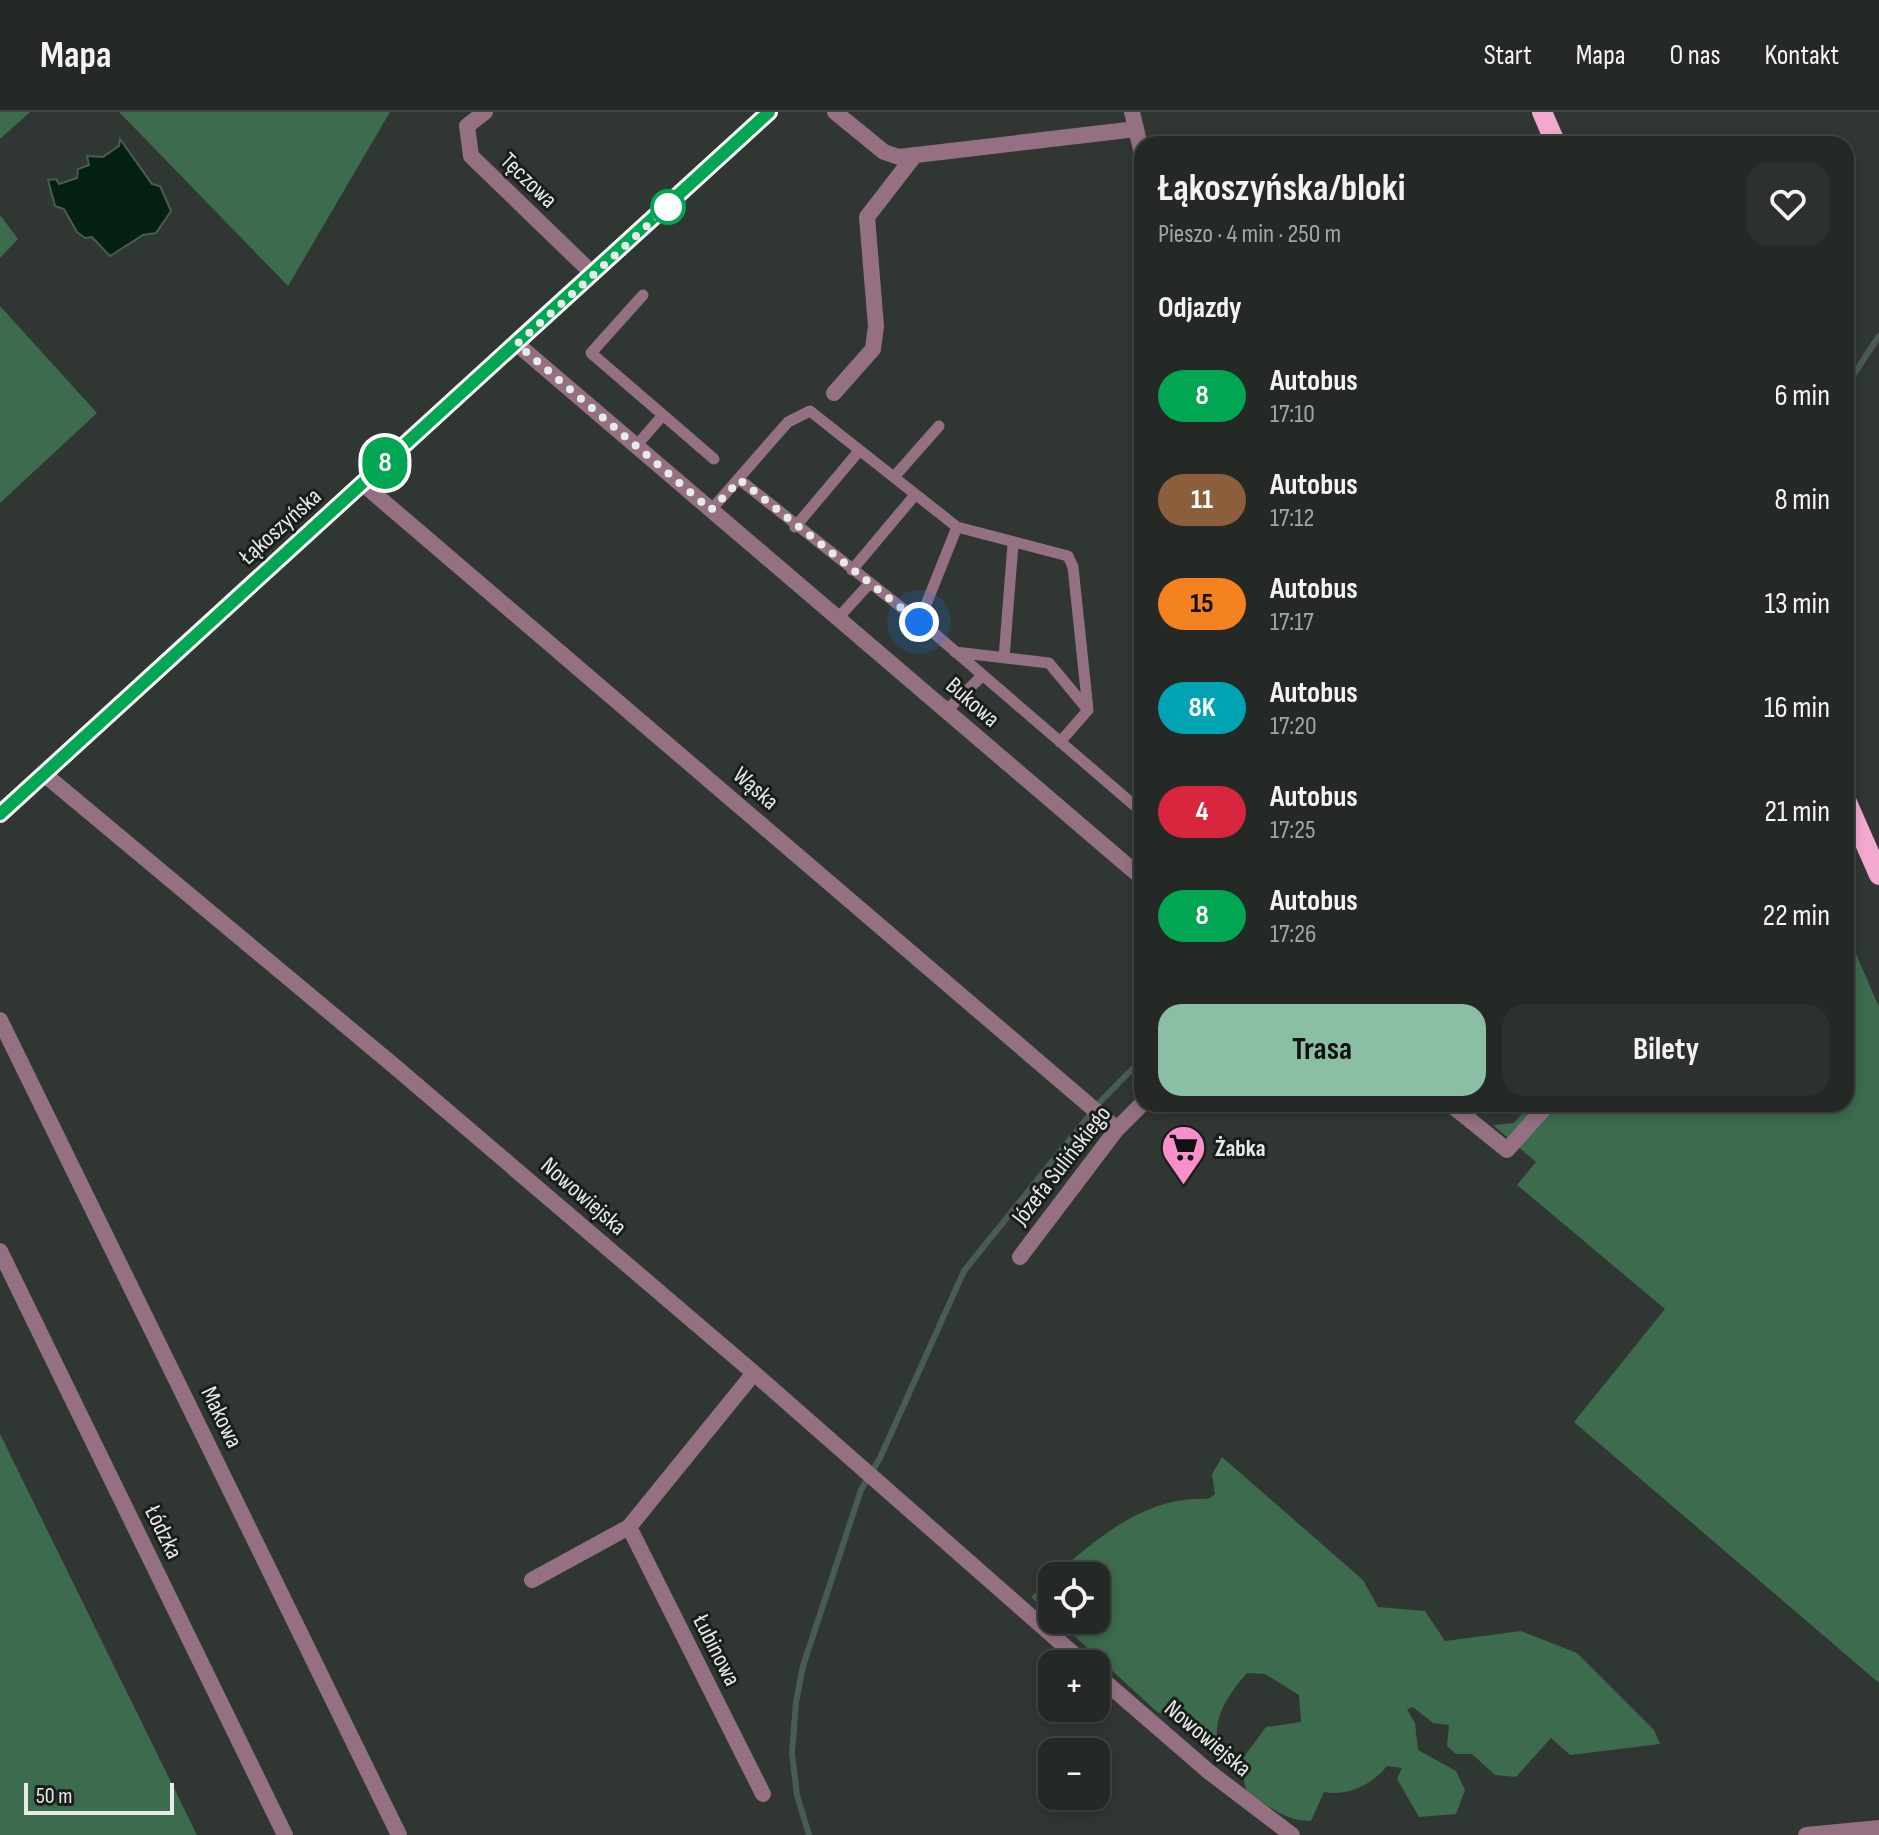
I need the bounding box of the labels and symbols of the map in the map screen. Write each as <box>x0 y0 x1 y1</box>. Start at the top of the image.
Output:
street label: Tęczowa <box>494 146 563 214</box>
unlabelled marker <box>651 190 685 224</box>
line badge: 8 <box>359 437 411 489</box>
street label: Łąkoszyńska <box>233 482 327 571</box>
your location <box>899 602 939 642</box>
street label: Bukowa <box>940 671 1005 734</box>
street label: Wąska <box>727 761 785 816</box>
street label: Józefa Sulińskiego <box>1005 1100 1117 1232</box>
supermarket icon: Żabka <box>1160 1124 1208 1187</box>
place label: Żabka <box>1215 1134 1266 1163</box>
street label: Nowowiejska <box>535 1151 633 1242</box>
street label: Makowa <box>194 1382 249 1453</box>
street label: Łódzka <box>138 1500 189 1564</box>
street label: Łubinowa <box>686 1609 747 1691</box>
street label: Nowowiejska <box>1158 1694 1257 1783</box>
scale bar <box>24 1779 174 1815</box>

